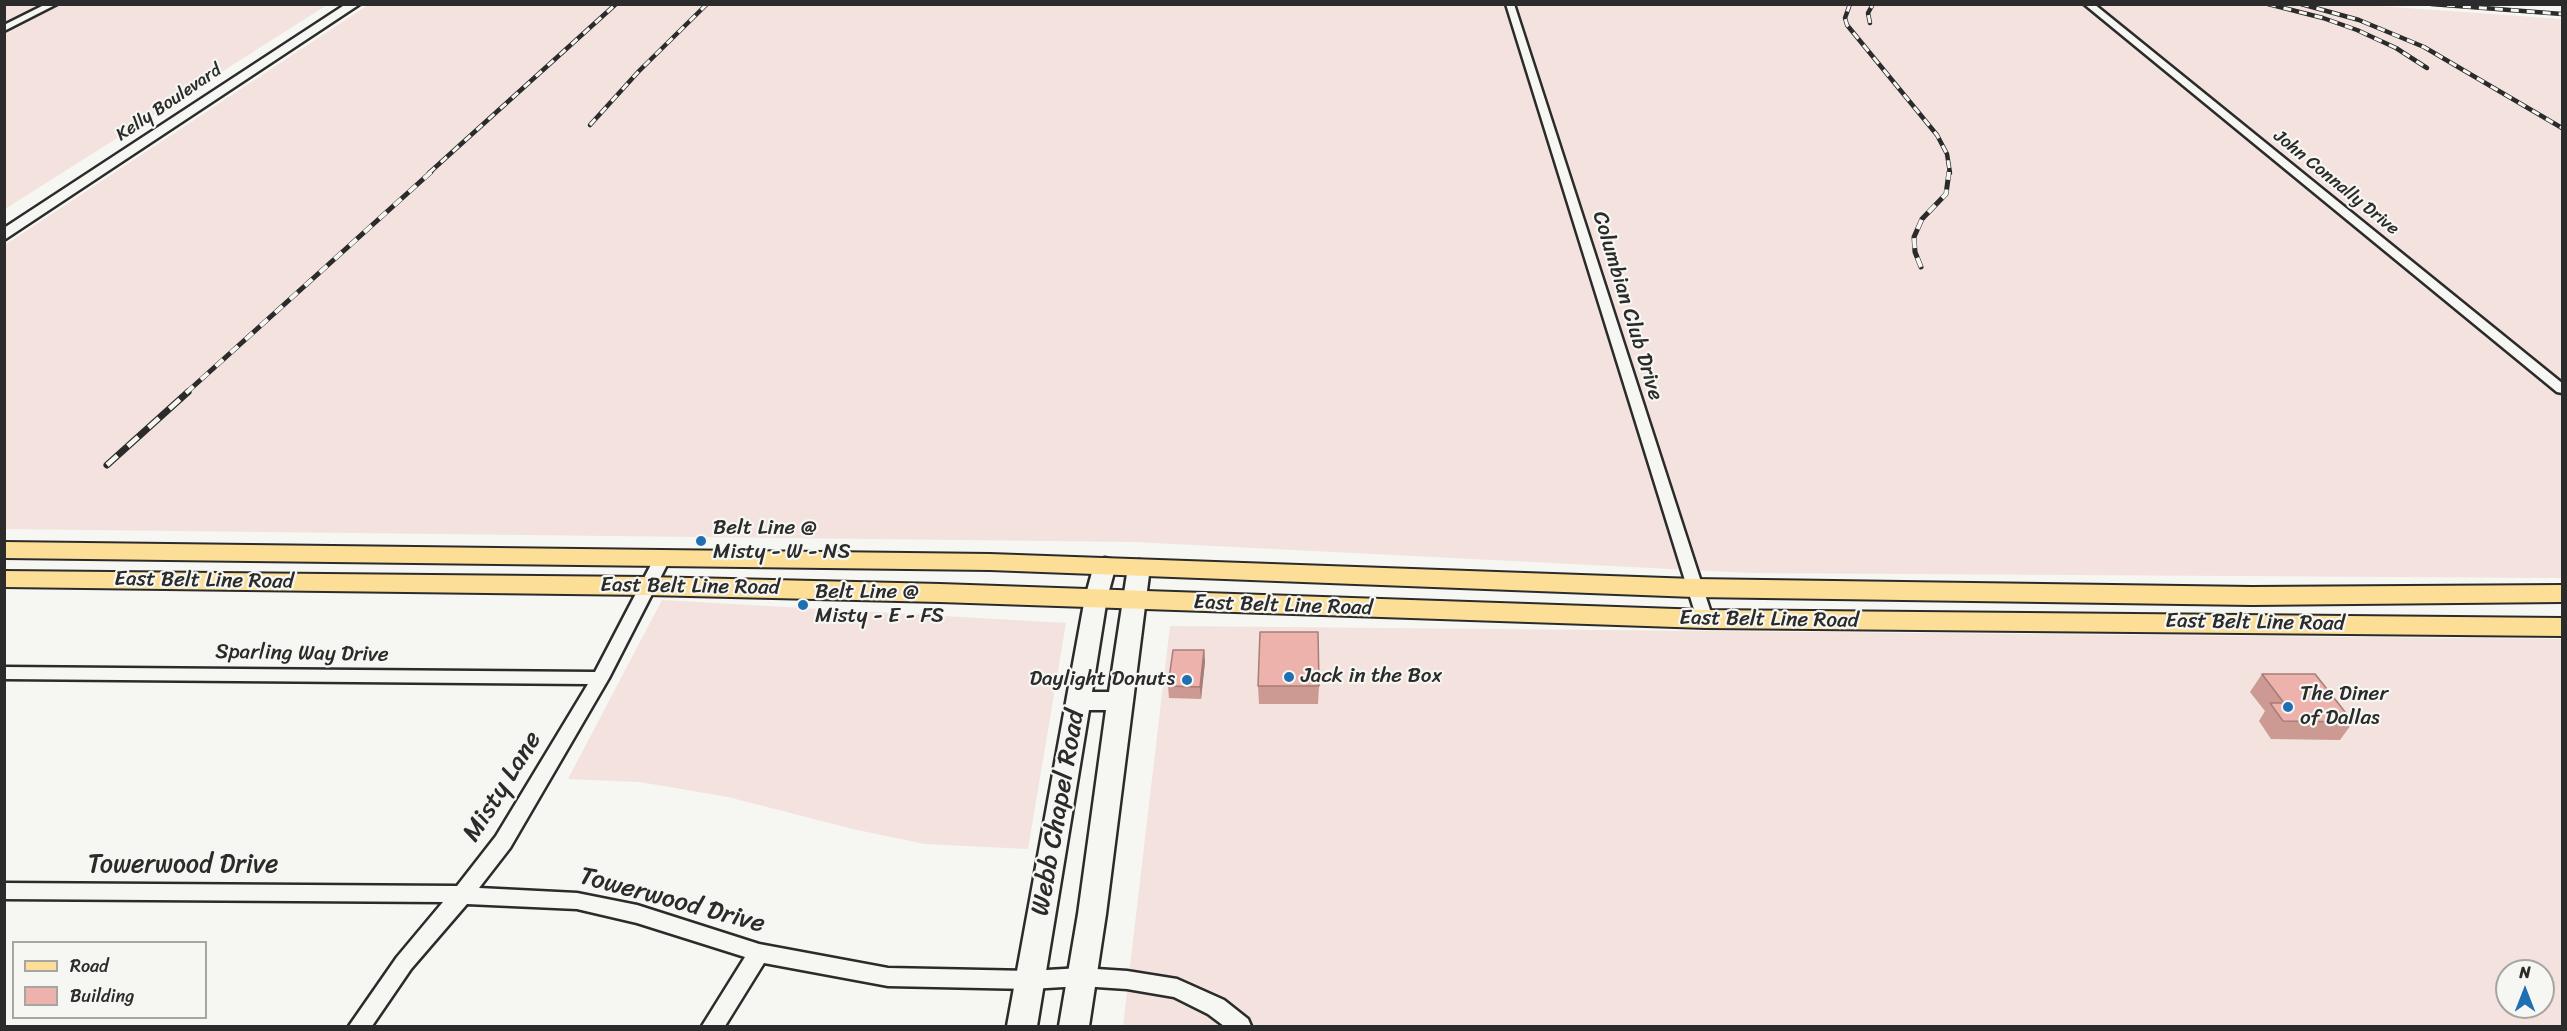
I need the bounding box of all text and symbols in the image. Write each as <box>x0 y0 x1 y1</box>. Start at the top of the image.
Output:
street label: Kelly Boulevard <box>112 60 226 146</box>
street label: John Connally Drive <box>2269 126 2403 240</box>
street label: Columbian Club Drive <box>1586 209 1668 403</box>
place label: Belt Line @ Misty - W - NS <box>713 516 851 566</box>
marker: Belt Line @ Misty - W - NS <box>694 534 708 548</box>
street label: East Belt Line Road <box>114 567 294 595</box>
street label: East Belt Line Road <box>600 573 780 601</box>
place label: Belt Line @ Misty - E - FS <box>815 580 944 630</box>
street label: East Belt Line Road <box>1193 590 1373 622</box>
marker: Belt Line @ Misty - E - FS <box>796 598 810 612</box>
street label: East Belt Line Road <box>1679 606 1859 634</box>
street label: East Belt Line Road <box>2165 609 2345 637</box>
street label: Sparling Way Drive <box>215 640 389 668</box>
place label: Jack in the Box <box>1301 664 1442 690</box>
place label: Daylight Donuts <box>1029 667 1175 693</box>
marker: Jack in the Box <box>1282 670 1296 684</box>
marker: Daylight Donuts <box>1180 673 1194 687</box>
place label: The Diner of Dallas <box>2300 682 2388 732</box>
marker: The Diner of Dallas <box>2281 700 2295 714</box>
street label: Webb Chapel Road <box>1026 708 1092 918</box>
street label: Misty Lane <box>457 726 549 848</box>
street label: Towerwood Drive <box>88 849 278 881</box>
street label: Towerwood Drive <box>576 861 768 941</box>
legend <box>12 941 207 1019</box>
text: Road <box>70 950 109 982</box>
text: N <box>2519 958 2531 987</box>
north arrow <box>2495 959 2555 1019</box>
text: Building <box>70 980 134 1012</box>

